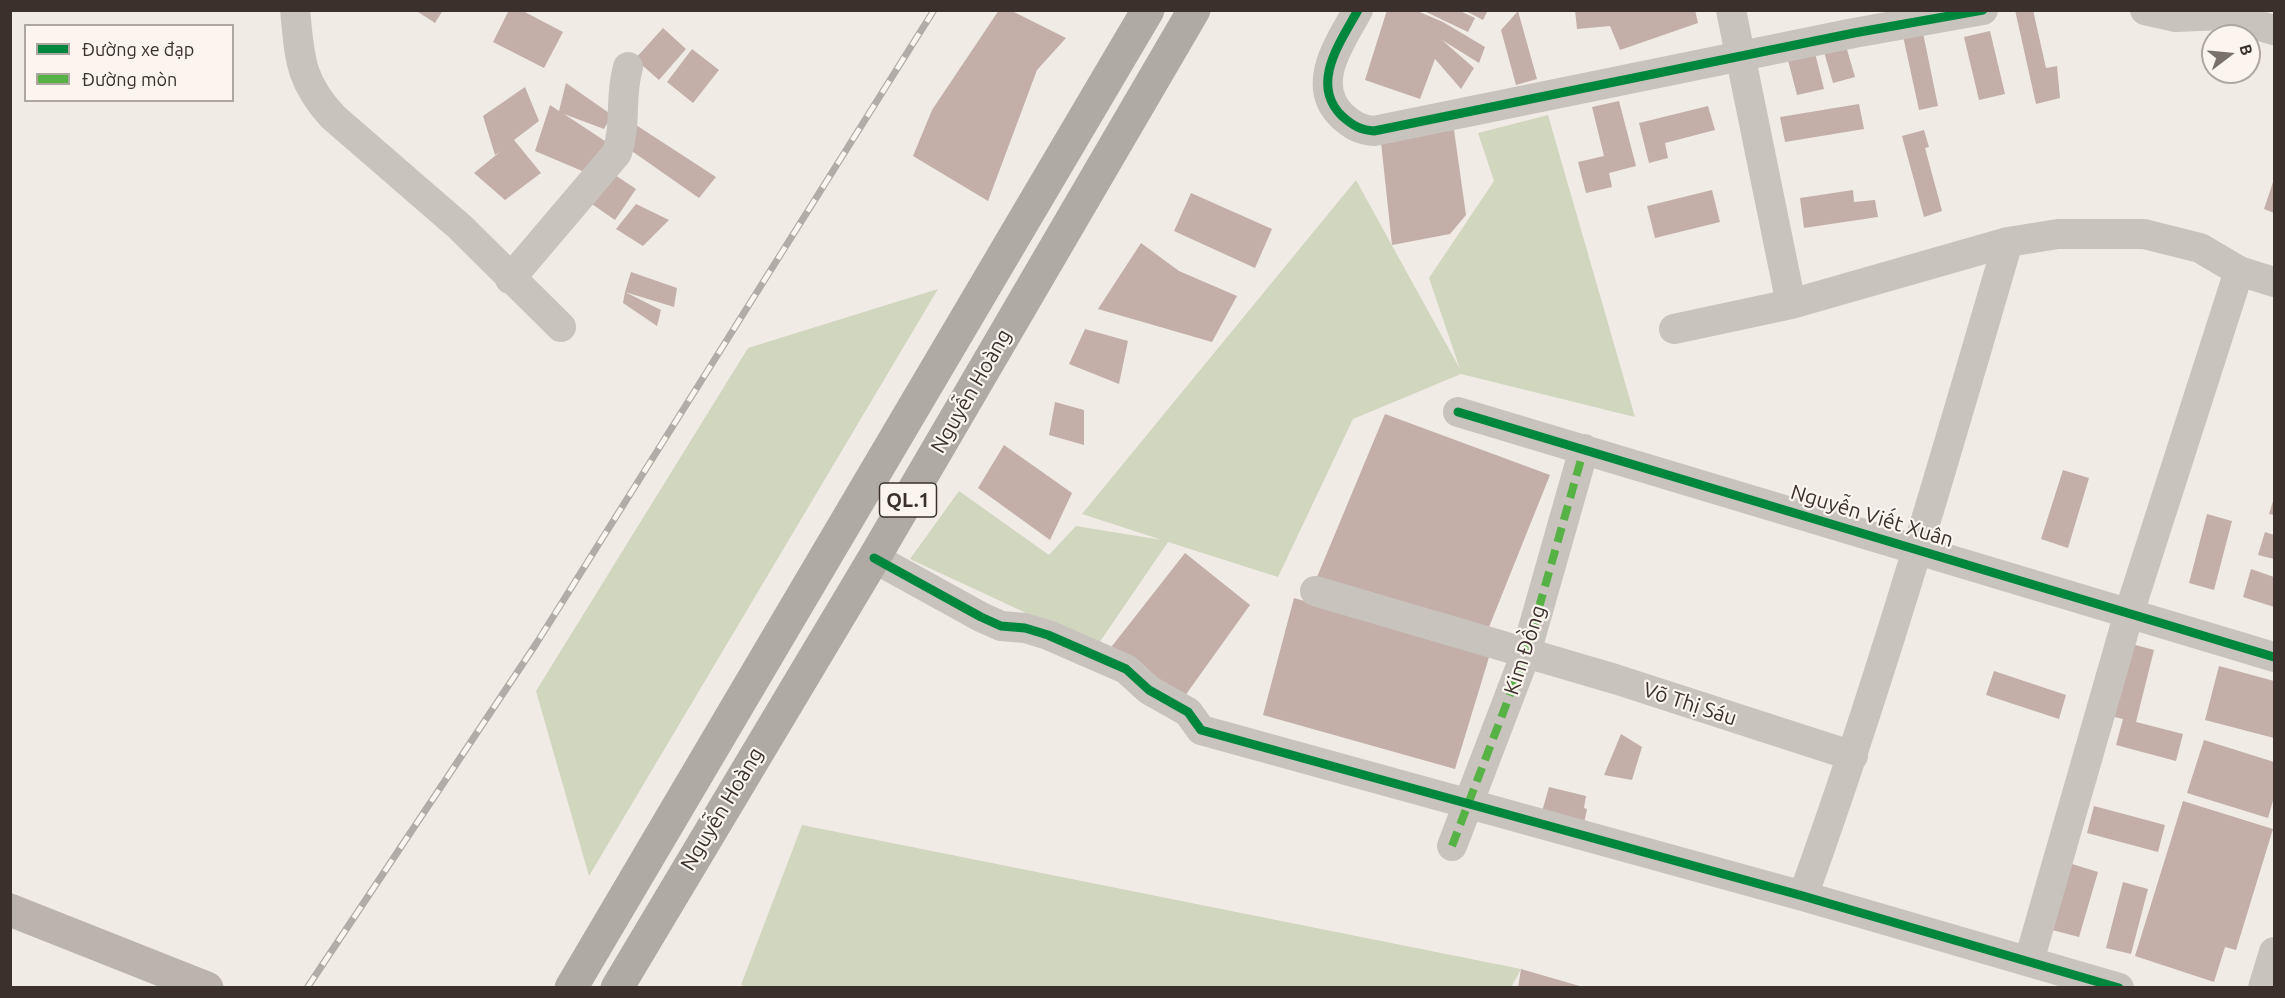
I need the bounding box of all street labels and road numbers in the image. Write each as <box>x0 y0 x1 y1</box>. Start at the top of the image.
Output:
street label: Nguyễn Hoàng <box>925 324 1017 458</box>
street label: Nguyễn Viết Xuân <box>1788 479 1956 553</box>
road number: QL.1 <box>880 483 936 517</box>
street label: Kim Đồng <box>1499 602 1551 698</box>
street label: Võ Thị Sáu <box>1640 677 1740 731</box>
street label: Nguyễn Hoàng <box>675 743 769 875</box>

